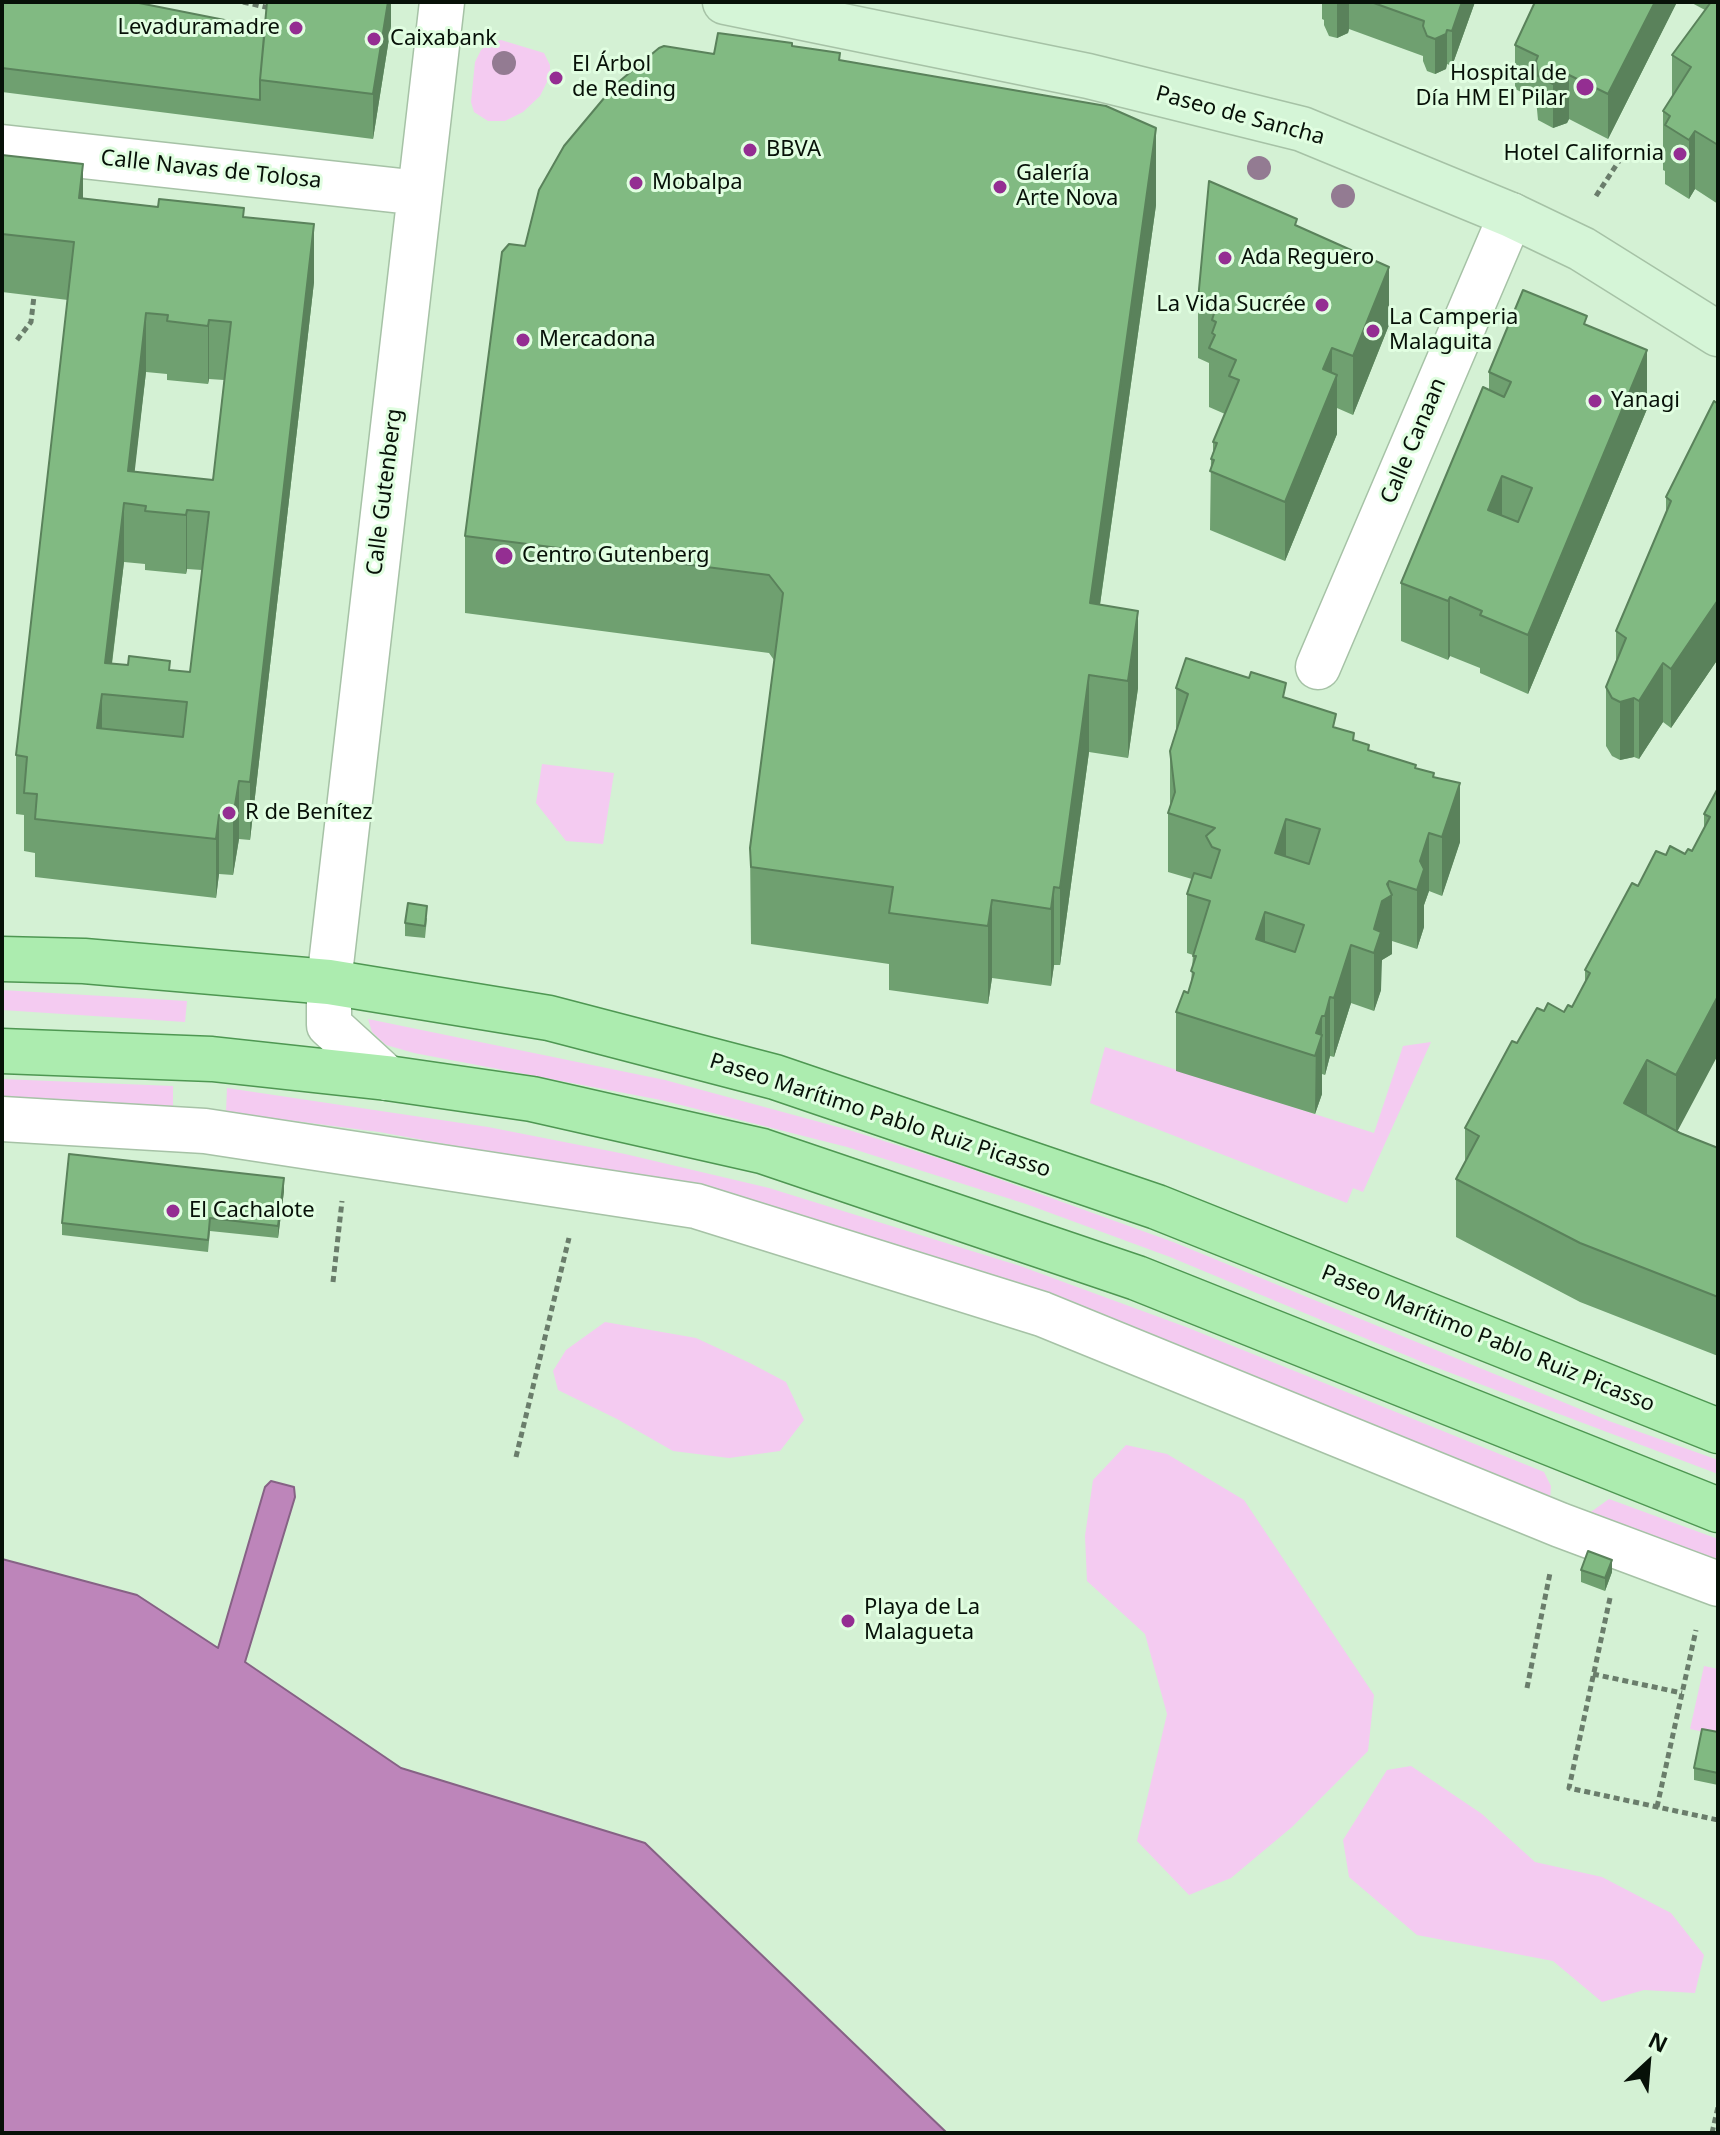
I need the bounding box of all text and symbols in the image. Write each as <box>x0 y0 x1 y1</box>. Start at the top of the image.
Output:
place label: Levaduramadre <box>117 15 280 41</box>
marker: Levaduramadre <box>287 19 305 37</box>
place label: Caixabank <box>390 26 497 52</box>
marker: Caixabank <box>365 30 383 48</box>
place label: El Árbol de Reding <box>572 52 676 104</box>
place label: Hospital de Día HM El Pilar <box>1416 61 1567 112</box>
marker: El Árbol de Reding <box>547 69 565 87</box>
marker: Hospital de Día HM El Pilar <box>1574 76 1596 98</box>
street label: Paseo de Sancha <box>1153 81 1327 151</box>
place label: BBVA <box>766 137 821 163</box>
marker: BBVA <box>741 141 759 159</box>
place label: Hotel California <box>1503 141 1664 167</box>
street label: Calle Navas de Tolosa <box>99 145 323 195</box>
marker: Hotel California <box>1671 145 1689 163</box>
place label: Galería Arte Nova <box>1016 161 1118 212</box>
place label: Mobalpa <box>652 170 743 196</box>
marker: Mobalpa <box>627 174 645 192</box>
marker: Galería Arte Nova <box>991 178 1009 196</box>
place label: Ada Reguero <box>1241 245 1374 271</box>
marker: Ada Reguero <box>1216 249 1234 267</box>
place label: La Vida Sucrée <box>1156 292 1306 318</box>
marker: La Vida Sucrée <box>1313 296 1331 314</box>
place label: La Camperia Malaguita <box>1389 305 1518 356</box>
marker: La Camperia Malaguita <box>1364 322 1382 340</box>
place label: Mercadona <box>539 327 656 353</box>
marker: Mercadona <box>514 331 532 349</box>
street label: Calle Canaan <box>1376 374 1452 508</box>
place label: Yanagi <box>1611 388 1680 414</box>
marker: Yanagi <box>1586 392 1604 410</box>
street label: Calle Gutenberg <box>362 407 408 577</box>
place label: Centro Gutenberg <box>522 543 709 569</box>
marker: Centro Gutenberg <box>493 545 515 567</box>
place label: R de Benítez <box>245 800 373 826</box>
marker: R de Benítez <box>220 804 238 822</box>
street label: Paseo Marítimo Pablo Ruiz Picasso <box>706 1048 1054 1184</box>
place label: El Cachalote <box>189 1198 315 1224</box>
marker: El Cachalote <box>164 1202 182 1220</box>
street label: Paseo Marítimo Pablo Ruiz Picasso <box>1318 1260 1658 1418</box>
place label: Playa de La Malagueta <box>864 1595 980 1646</box>
marker: Playa de La Malagueta <box>839 1612 857 1630</box>
north arrow <box>1608 2023 1688 2103</box>
text: N <box>1644 2024 1673 2059</box>

